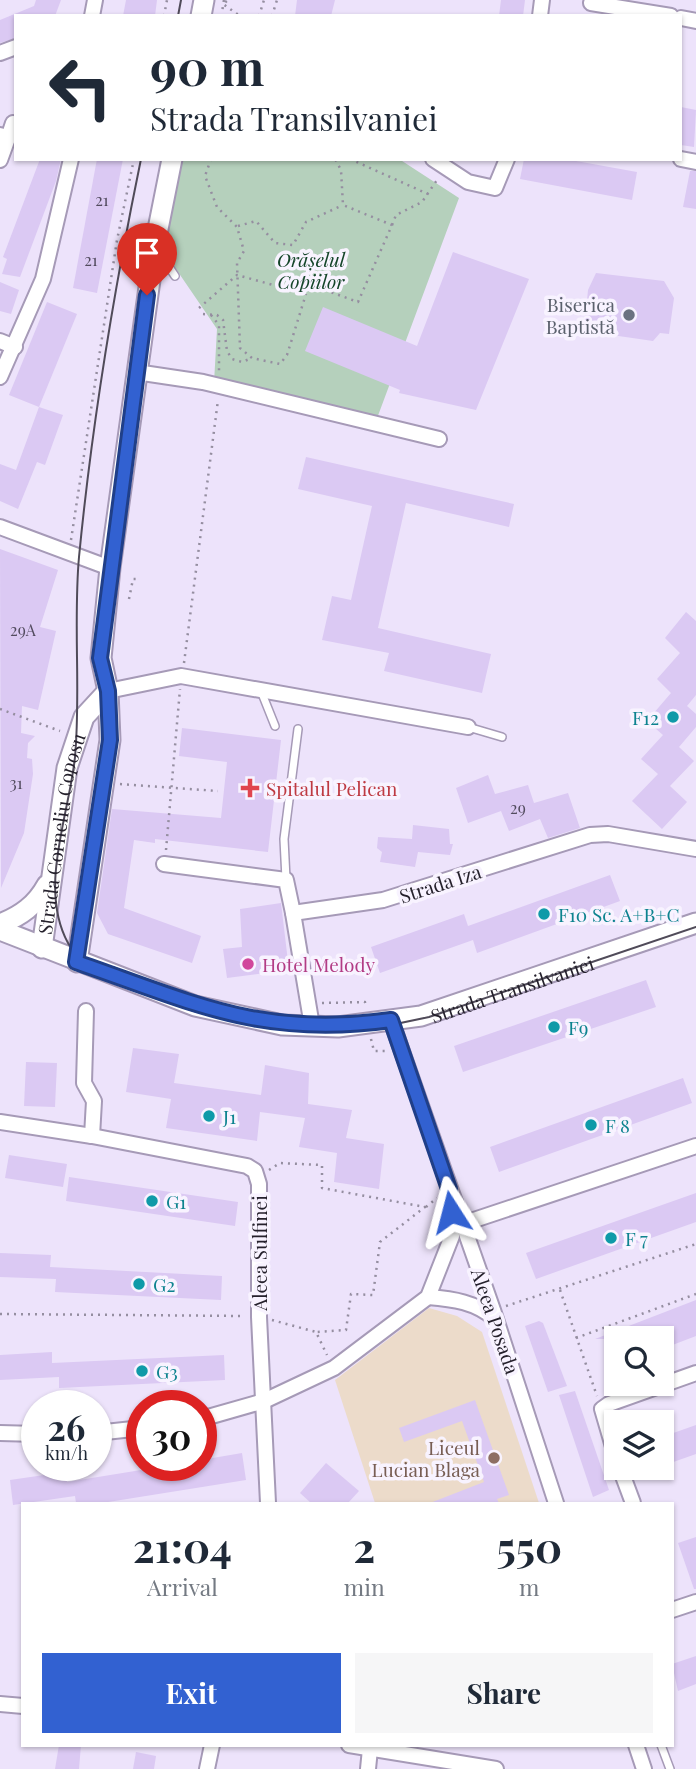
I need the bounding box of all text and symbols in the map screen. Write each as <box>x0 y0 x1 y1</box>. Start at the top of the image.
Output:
text: 90 m <box>150 33 264 98</box>
icon: left <box>35 42 126 133</box>
text: Strada Transilvaniei <box>150 96 438 139</box>
house number: 21 <box>95 189 109 210</box>
pin <box>117 223 177 295</box>
icon: arrive <box>128 234 166 272</box>
park label: Orășelul Copiilor <box>277 246 346 294</box>
house number: 21 <box>84 249 98 270</box>
place label: Biserica Baptistă <box>546 291 616 339</box>
marker: Biserica Baptistă <box>621 307 637 323</box>
house number: 29A <box>10 619 37 640</box>
place label: F12 <box>632 704 659 730</box>
marker: F12 <box>665 709 681 725</box>
street label: Strada Corneliu Coposu <box>31 729 91 936</box>
house number: 31 <box>9 772 23 793</box>
place label: Spitalul Pelican <box>266 775 398 801</box>
marker: Spitalul Pelican <box>240 778 260 798</box>
house number: 29 <box>510 797 526 818</box>
street label: Strada Iza <box>396 857 485 908</box>
place label: F10 Sc. A+B+C <box>558 901 680 927</box>
marker: F10 Sc. A+B+C <box>536 906 552 922</box>
street label: Strada Transilvaniei <box>427 949 598 1029</box>
place label: Hotel Melody <box>262 951 375 977</box>
marker: Hotel Melody <box>240 956 256 972</box>
place label: F9 <box>568 1014 588 1040</box>
marker: F9 <box>546 1019 562 1035</box>
place label: J1 <box>222 1103 236 1129</box>
marker: J1 <box>201 1108 217 1124</box>
place label: F 8 <box>605 1112 630 1138</box>
marker: F 8 <box>583 1117 599 1133</box>
position arrow <box>414 1175 488 1249</box>
place label: G1 <box>166 1188 186 1214</box>
marker: G1 <box>144 1193 160 1209</box>
street label: Aleea Sulfinei <box>246 1195 272 1312</box>
place label: F 7 <box>625 1225 648 1251</box>
marker: F 7 <box>603 1230 619 1246</box>
street label: Aleea Posada <box>465 1264 526 1378</box>
place label: G2 <box>153 1271 175 1297</box>
marker: G2 <box>131 1276 147 1292</box>
map controls <box>604 1326 674 1480</box>
button: search <box>604 1326 674 1396</box>
place label: G3 <box>156 1358 178 1384</box>
marker: G3 <box>134 1363 150 1379</box>
speed limit sign: 30 <box>126 1390 217 1481</box>
text: 26 <box>48 1403 85 1450</box>
button: layers <box>604 1410 674 1480</box>
place label: Liceul Lucian Blaga <box>372 1434 481 1482</box>
text: km/h <box>45 1441 88 1465</box>
marker: Liceul Lucian Blaga <box>486 1450 502 1466</box>
text: 21:04 <box>133 1518 232 1574</box>
text: 2 <box>353 1518 375 1574</box>
text: 550 <box>497 1518 562 1574</box>
text: Arrival <box>147 1571 218 1602</box>
text: min <box>344 1571 385 1602</box>
text: m <box>519 1571 540 1602</box>
button: Exit <box>42 1653 341 1733</box>
button: Share <box>355 1653 653 1733</box>

